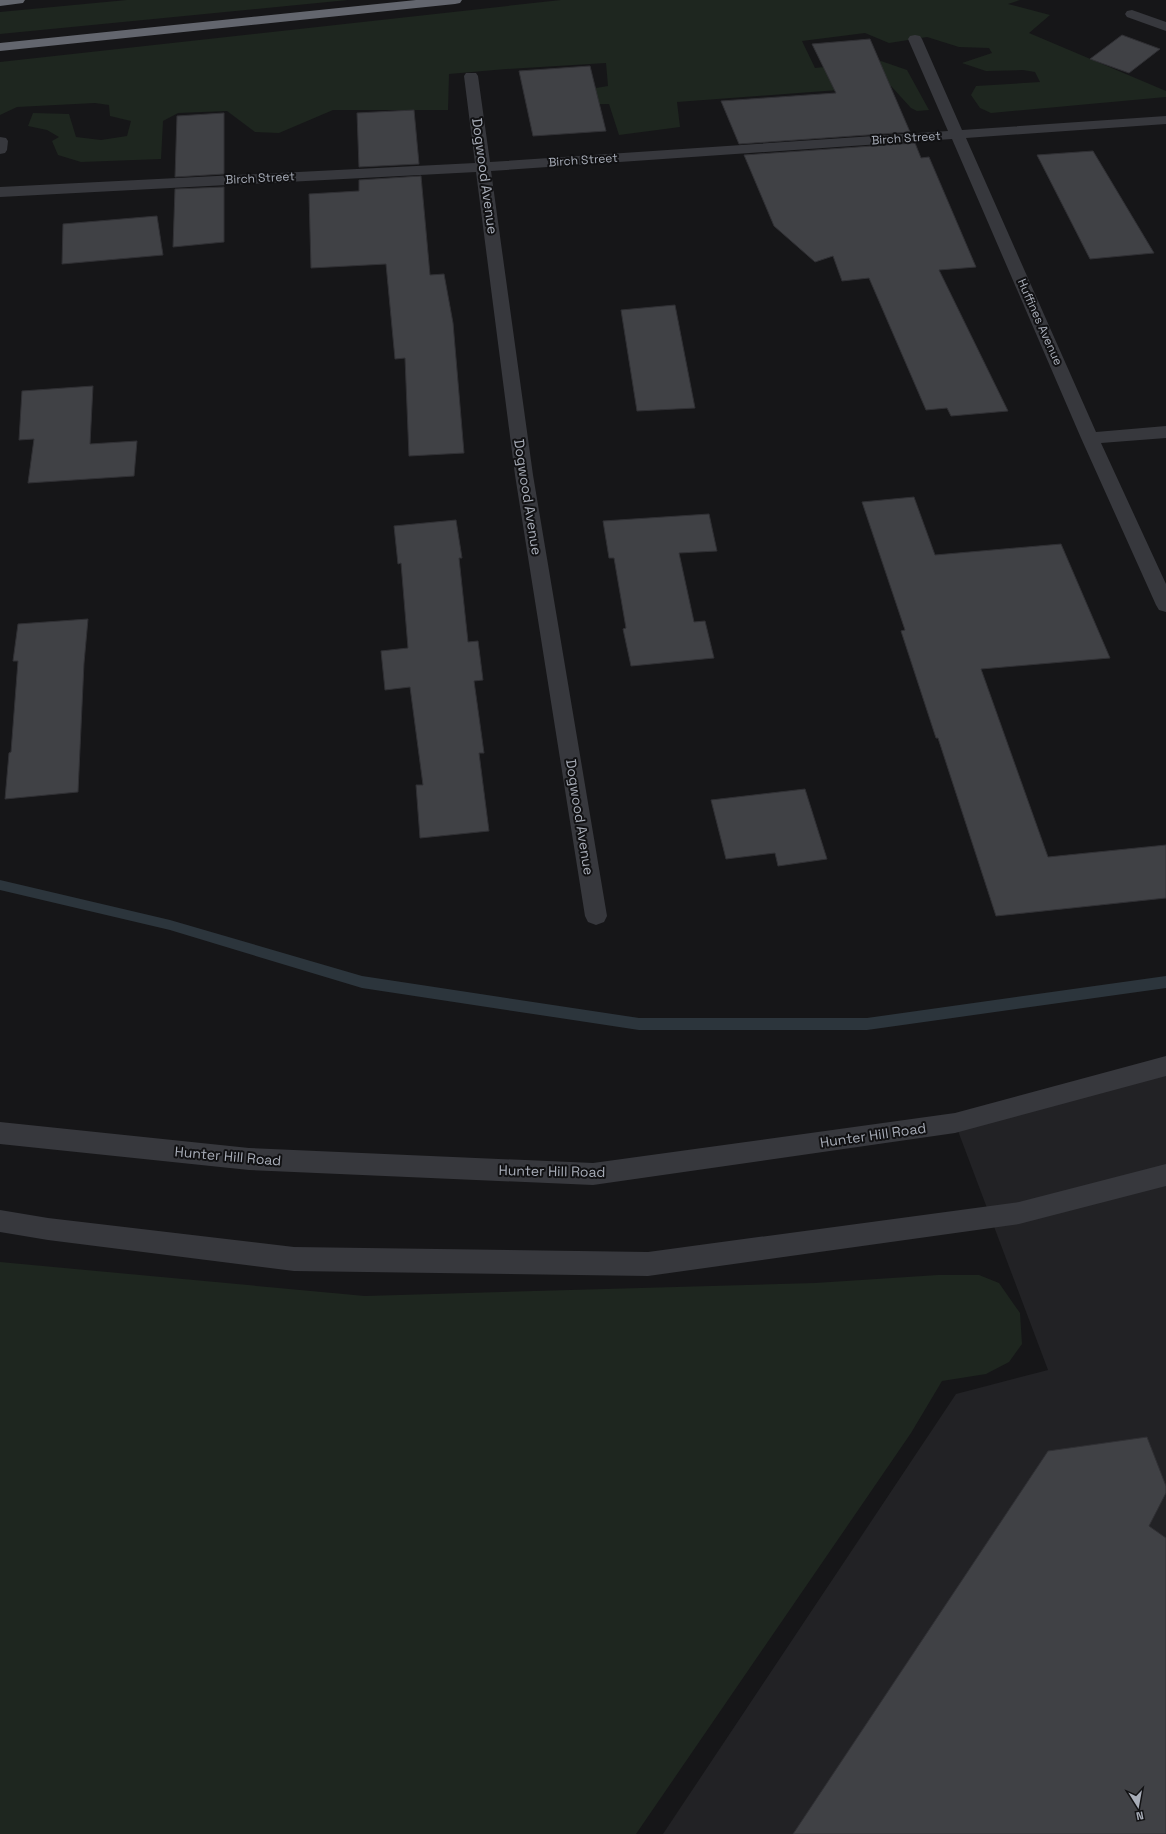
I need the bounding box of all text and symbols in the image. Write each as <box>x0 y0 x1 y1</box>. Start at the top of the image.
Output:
street label: Dogwood Avenue <box>468 117 502 235</box>
street label: Birch Street <box>871 128 941 148</box>
street label: Birch Street <box>548 150 618 170</box>
street label: Birch Street <box>225 168 295 188</box>
street label: Huffines Avenue <box>1014 276 1066 368</box>
street label: Dogwood Avenue <box>510 438 546 556</box>
street label: Dogwood Avenue <box>562 758 598 876</box>
street label: Hunter Hill Road <box>819 1119 927 1151</box>
street label: Hunter Hill Road <box>174 1142 282 1170</box>
street label: Hunter Hill Road <box>498 1161 606 1181</box>
north arrow <box>1118 1786 1158 1826</box>
text: N <box>1135 1808 1145 1823</box>

